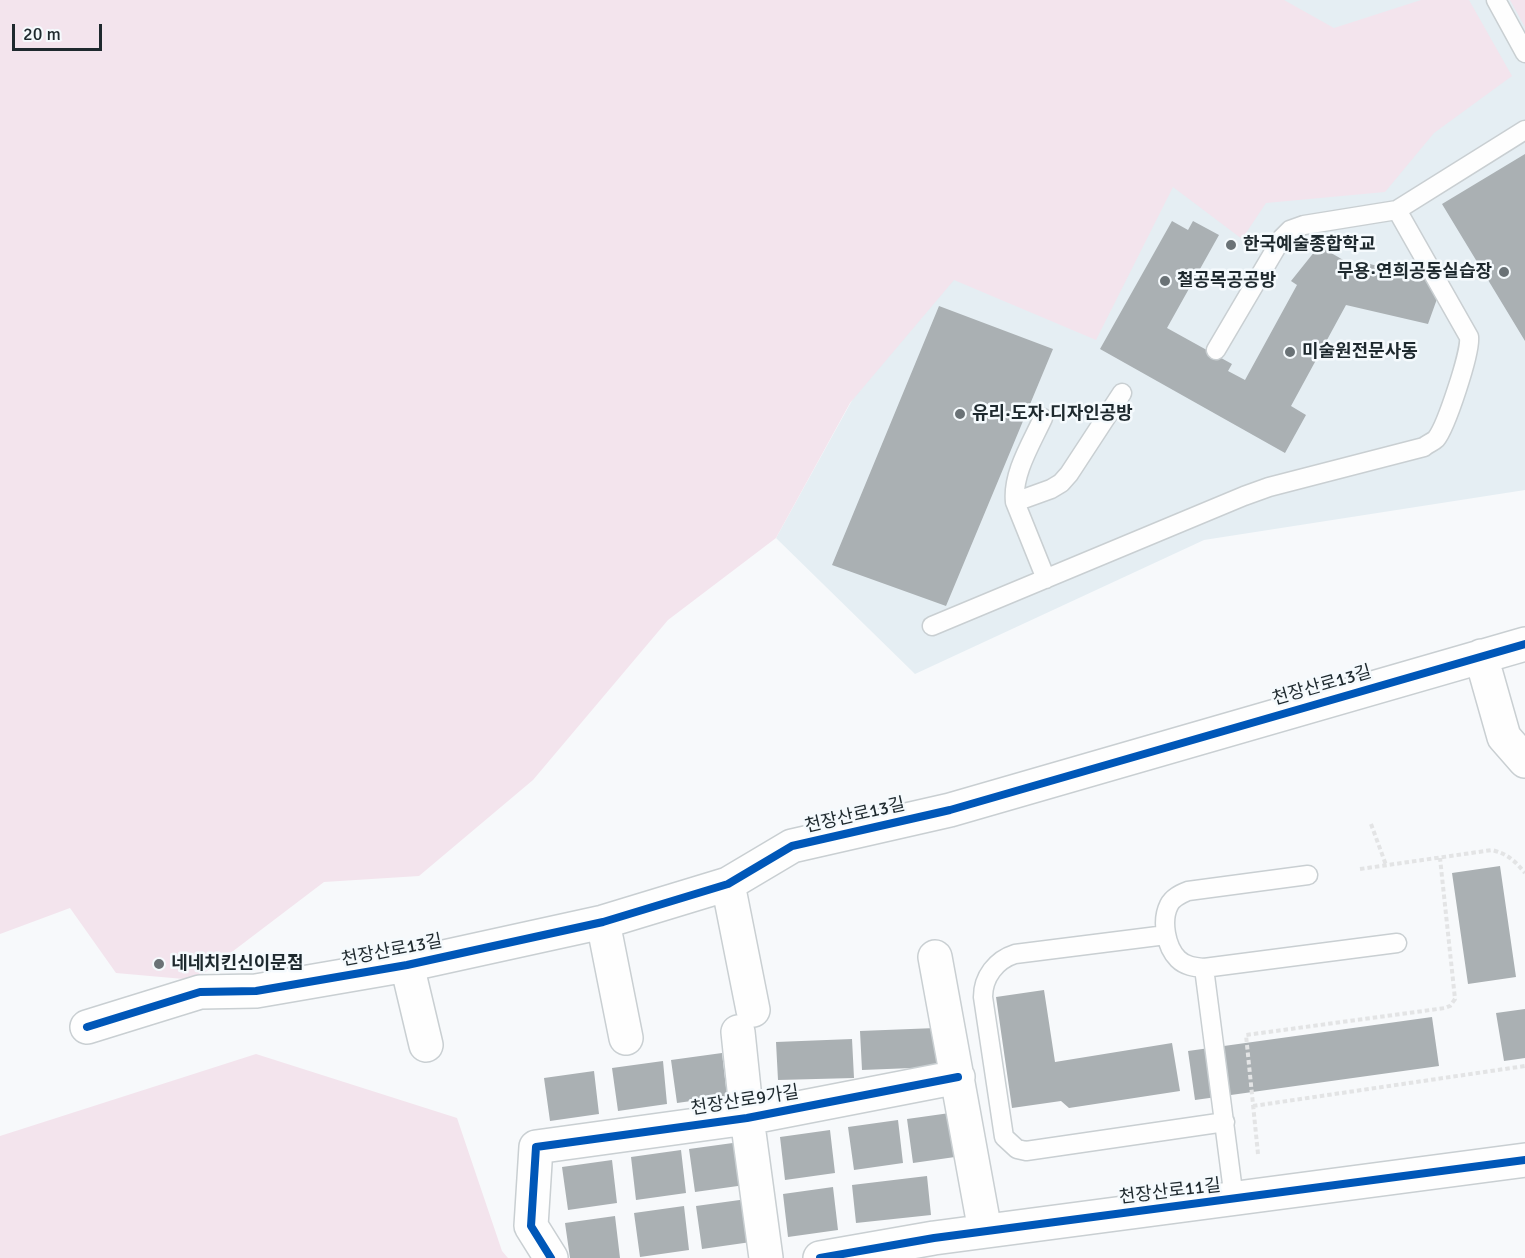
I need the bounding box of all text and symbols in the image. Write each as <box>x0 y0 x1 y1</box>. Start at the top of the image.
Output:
scale bar <box>15 12 105 50</box>
text: 20 m <box>23 23 61 45</box>
place label: 한국예술종합학교 <box>1243 234 1375 256</box>
marker: 한국예술종합학교 <box>1224 238 1238 252</box>
place label: 무용·연희공동실습장 <box>1337 261 1492 283</box>
marker: 무용·연희공동실습장 <box>1497 265 1511 279</box>
place label: 철공목공공방 <box>1177 270 1276 292</box>
marker: 철공목공공방 <box>1158 274 1172 288</box>
place label: 미술원전문사동 <box>1302 341 1418 363</box>
marker: 미술원전문사동 <box>1283 345 1297 359</box>
place label: 유리·도자·디자인공방 <box>972 403 1133 425</box>
marker: 유리·도자·디자인공방 <box>953 407 967 421</box>
street label: 천장산로13길 <box>1270 662 1374 710</box>
street label: 천장산로13길 <box>803 794 907 838</box>
street label: 천장산로13길 <box>340 931 444 971</box>
place label: 네네치킨신이문점 <box>171 953 303 975</box>
marker: 네네치킨신이문점 <box>152 957 166 971</box>
street label: 천장산로9가길 <box>689 1082 801 1120</box>
street label: 천장산로11길 <box>1118 1175 1222 1209</box>

